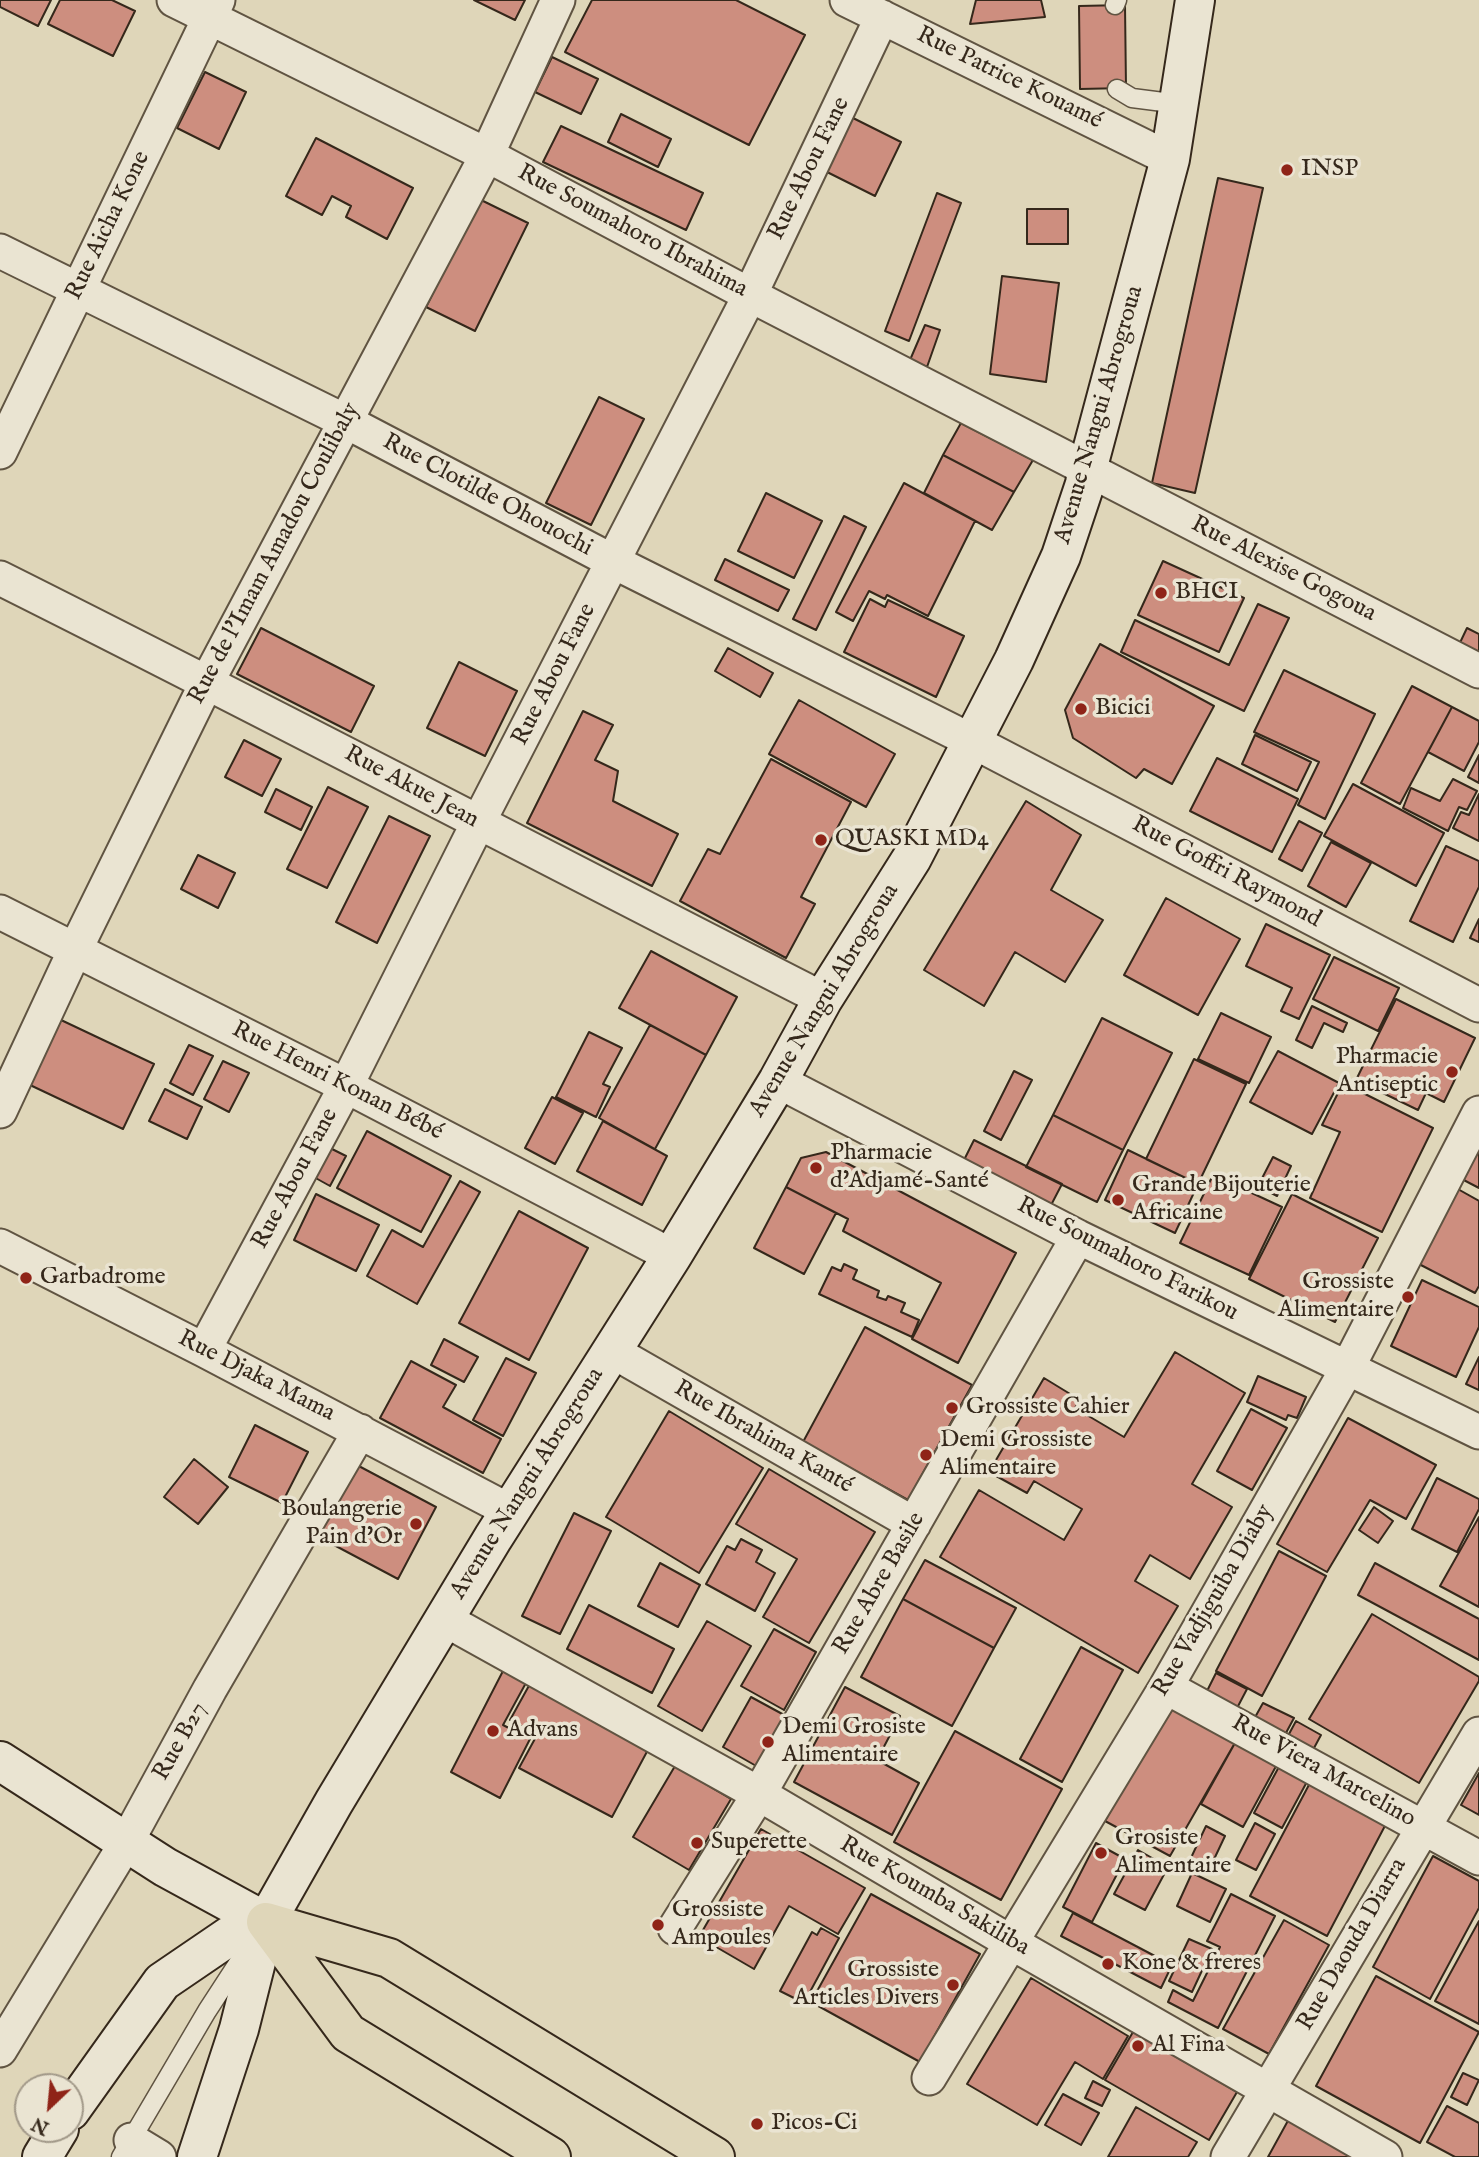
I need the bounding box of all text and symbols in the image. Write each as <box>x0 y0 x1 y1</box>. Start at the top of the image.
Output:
street label: Rue Patrice Kouamé <box>911 22 1107 136</box>
street label: Rue Abou Fane <box>763 93 857 245</box>
street label: Rue Aicha Kone <box>61 147 157 305</box>
place label: INSP <box>1301 156 1358 184</box>
street label: Rue Soumahoro Ibrahima <box>512 159 752 305</box>
marker: INSP <box>1279 162 1295 178</box>
street label: Avenue Nangui Abrogroua <box>1049 283 1151 547</box>
street label: Rue de l'Imam Amadou Coulibaly <box>183 398 367 710</box>
street label: Rue Clotilde Ohouochi <box>377 428 597 564</box>
street label: Rue Alexise Gogoua <box>1186 511 1380 629</box>
place label: BHCI <box>1175 579 1239 607</box>
marker: BHCI <box>1153 585 1169 601</box>
street label: Rue Abou Fane <box>507 599 603 751</box>
place label: Bicici <box>1095 695 1151 723</box>
marker: Bicici <box>1073 701 1089 717</box>
street label: Rue Akue Jean <box>339 741 483 835</box>
street label: Rue Goffri Raymond <box>1126 811 1326 935</box>
place label: QUASKI MD4 <box>835 826 989 854</box>
marker: QUASKI MD4 <box>813 832 829 848</box>
street label: Avenue Nangui Abrogroua <box>744 879 906 1123</box>
street label: Rue Henri Konan Bébé <box>226 1016 448 1148</box>
place label: Pharmacie Antiseptic <box>1336 1044 1438 1100</box>
marker: Pharmacie Antiseptic <box>1444 1064 1460 1080</box>
street label: Rue Abou Fane <box>247 1104 345 1254</box>
place label: Pharmacie d'Adjamé-Santé <box>830 1140 989 1196</box>
marker: Pharmacie d'Adjamé-Santé <box>808 1160 824 1176</box>
place label: Grande Bijouterie Africaine <box>1132 1172 1311 1228</box>
street label: Rue Soumahoro Farikou <box>1012 1192 1242 1328</box>
marker: Grande Bijouterie Africaine <box>1110 1192 1126 1208</box>
place label: Garbadrome <box>40 1264 165 1292</box>
place label: Grossiste Alimentaire <box>1278 1269 1394 1325</box>
marker: Garbadrome <box>18 1270 34 1286</box>
marker: Grossiste Alimentaire <box>1400 1289 1416 1305</box>
street label: Rue Djaka Mama <box>173 1325 339 1429</box>
street label: Avenue Nangui Abrogroua <box>445 1363 611 1605</box>
street label: Rue Ibrahima Kanté <box>668 1375 858 1501</box>
place label: Grossiste Cahier <box>966 1394 1130 1422</box>
marker: Grossiste Cahier <box>944 1400 960 1416</box>
place label: Demi Grossiste Alimentaire <box>940 1427 1092 1483</box>
marker: Demi Grossiste Alimentaire <box>918 1447 934 1463</box>
place label: Boulangerie Pain d'Or <box>281 1496 402 1552</box>
street label: Rue Vadjiguiba Diaby <box>1147 1500 1281 1702</box>
street label: Rue Abre Basile <box>828 1508 932 1660</box>
marker: Boulangerie Pain d'Or <box>408 1516 424 1532</box>
street label: Rue B27 <box>148 1698 214 1786</box>
street label: Rue Viera Marcelino <box>1226 1709 1420 1835</box>
place label: Demi Grosiste Alimentaire <box>782 1714 926 1770</box>
place label: Advans <box>507 1717 578 1745</box>
marker: Advans <box>485 1723 501 1739</box>
marker: Demi Grosiste Alimentaire <box>760 1734 776 1750</box>
place label: Grosiste Alimentaire <box>1115 1825 1231 1881</box>
place label: Superette <box>711 1829 807 1857</box>
street label: Rue Koumba Sakiliba <box>834 1831 1034 1963</box>
marker: Superette <box>689 1835 705 1851</box>
marker: Grosiste Alimentaire <box>1093 1845 1109 1861</box>
street label: Rue Daouda Diarra <box>1292 1854 1414 2036</box>
place label: Grossiste Ampoules <box>672 1897 771 1953</box>
marker: Grossiste Ampoules <box>650 1917 666 1933</box>
place label: Kone & freres <box>1122 1950 1261 1978</box>
marker: Kone & freres <box>1100 1956 1116 1972</box>
place label: Grossiste Articles Divers <box>794 1957 939 2013</box>
marker: Grossiste Articles Divers <box>945 1977 961 1993</box>
place label: Al Fina <box>1152 2032 1225 2060</box>
marker: Al Fina <box>1130 2038 1146 2054</box>
north arrow <box>14 2073 84 2143</box>
place label: Picos-Ci <box>771 2110 858 2138</box>
text: N <box>28 2111 53 2139</box>
marker: Picos-Ci <box>749 2116 765 2132</box>

